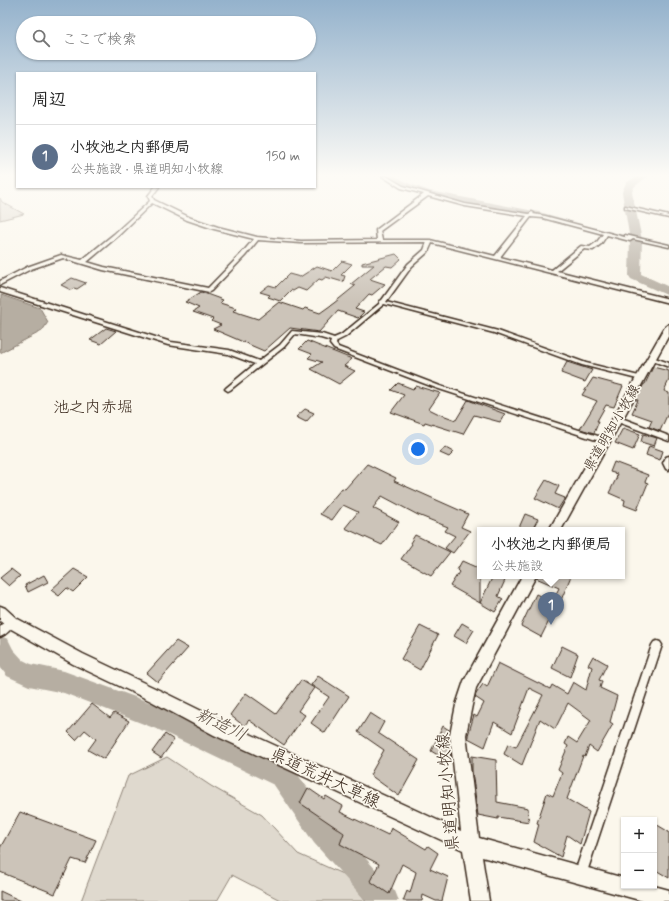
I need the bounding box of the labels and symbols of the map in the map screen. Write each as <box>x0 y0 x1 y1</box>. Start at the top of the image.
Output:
street label: 県道明知小牧線 <box>580 381 644 475</box>
district label: 池之内赤堀 <box>53 397 133 418</box>
your location <box>408 439 428 459</box>
pin: 1 <box>538 592 564 625</box>
water label: 新造川 <box>191 702 251 748</box>
street label: 県道明知小牧線 <box>432 732 464 852</box>
street label: 県道荒井大草線 <box>266 743 384 813</box>

